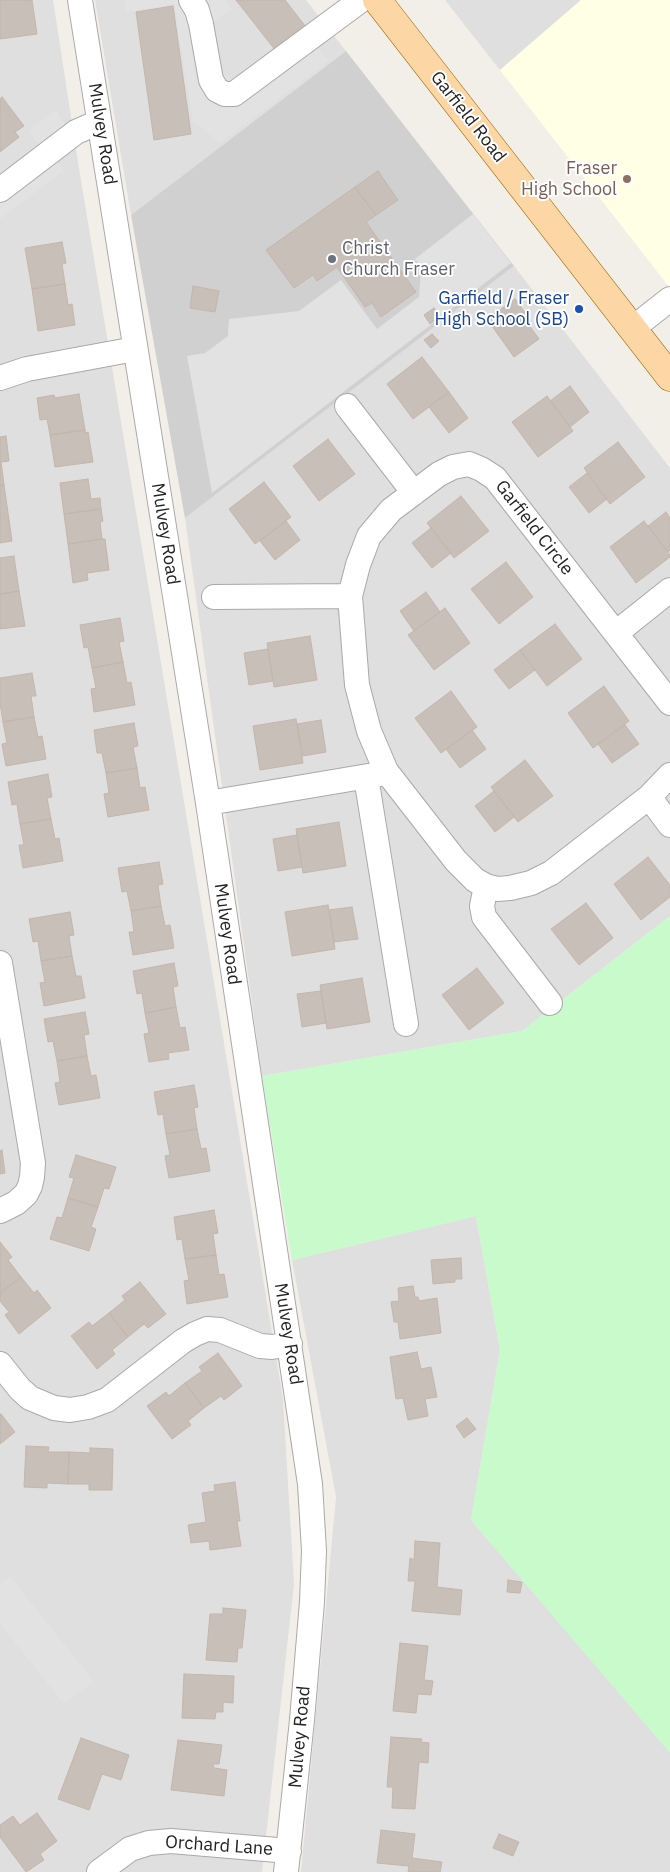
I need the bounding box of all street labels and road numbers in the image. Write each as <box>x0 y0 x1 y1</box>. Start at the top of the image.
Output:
street label: Garfield Road <box>426 67 510 167</box>
street label: Mulvey Road <box>83 82 121 186</box>
street label: Garfield Circle <box>490 476 578 580</box>
street label: Mulvey Road <box>146 482 184 586</box>
street label: Mulvey Road <box>209 882 245 986</box>
street label: Mulvey Road <box>269 1282 307 1386</box>
street label: Mulvey Road <box>285 1685 315 1789</box>
street label: Orchard Lane <box>164 1831 274 1861</box>

